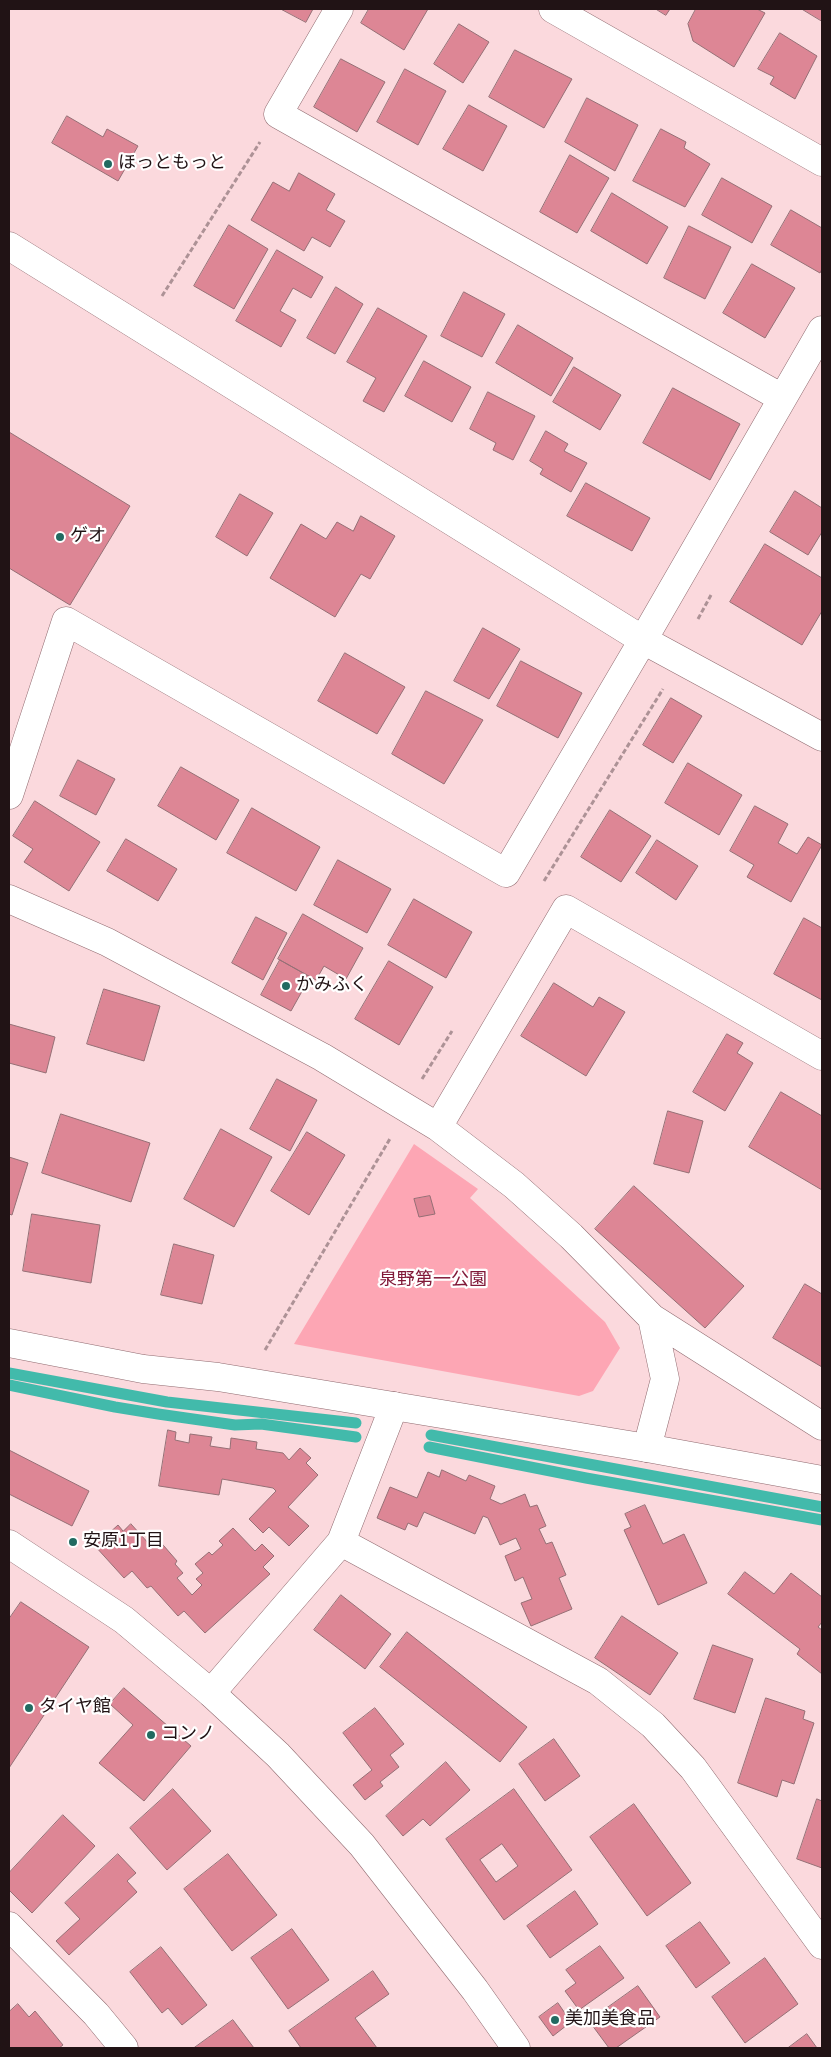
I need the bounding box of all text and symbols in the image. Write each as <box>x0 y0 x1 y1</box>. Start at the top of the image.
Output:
place label: ほっともっと <box>118 153 226 175</box>
marker: ほっともっと <box>102 158 114 170</box>
place label: ゲオ <box>70 526 106 548</box>
marker: ゲオ <box>54 531 66 543</box>
place label: かみふく <box>296 975 368 997</box>
marker: かみふく <box>280 980 292 992</box>
park label: 泉野第一公園 <box>379 1270 487 1292</box>
place label: 安原1丁目 <box>83 1531 164 1553</box>
marker: 安原1丁目 <box>67 1536 79 1548</box>
place label: タイヤ館 <box>39 1697 111 1719</box>
marker: タイヤ館 <box>23 1702 35 1714</box>
place label: コンノ <box>161 1724 215 1746</box>
marker: コンノ <box>145 1729 157 1741</box>
place label: 美加美食品 <box>565 2009 655 2031</box>
marker: 美加美食品 <box>549 2014 561 2026</box>

